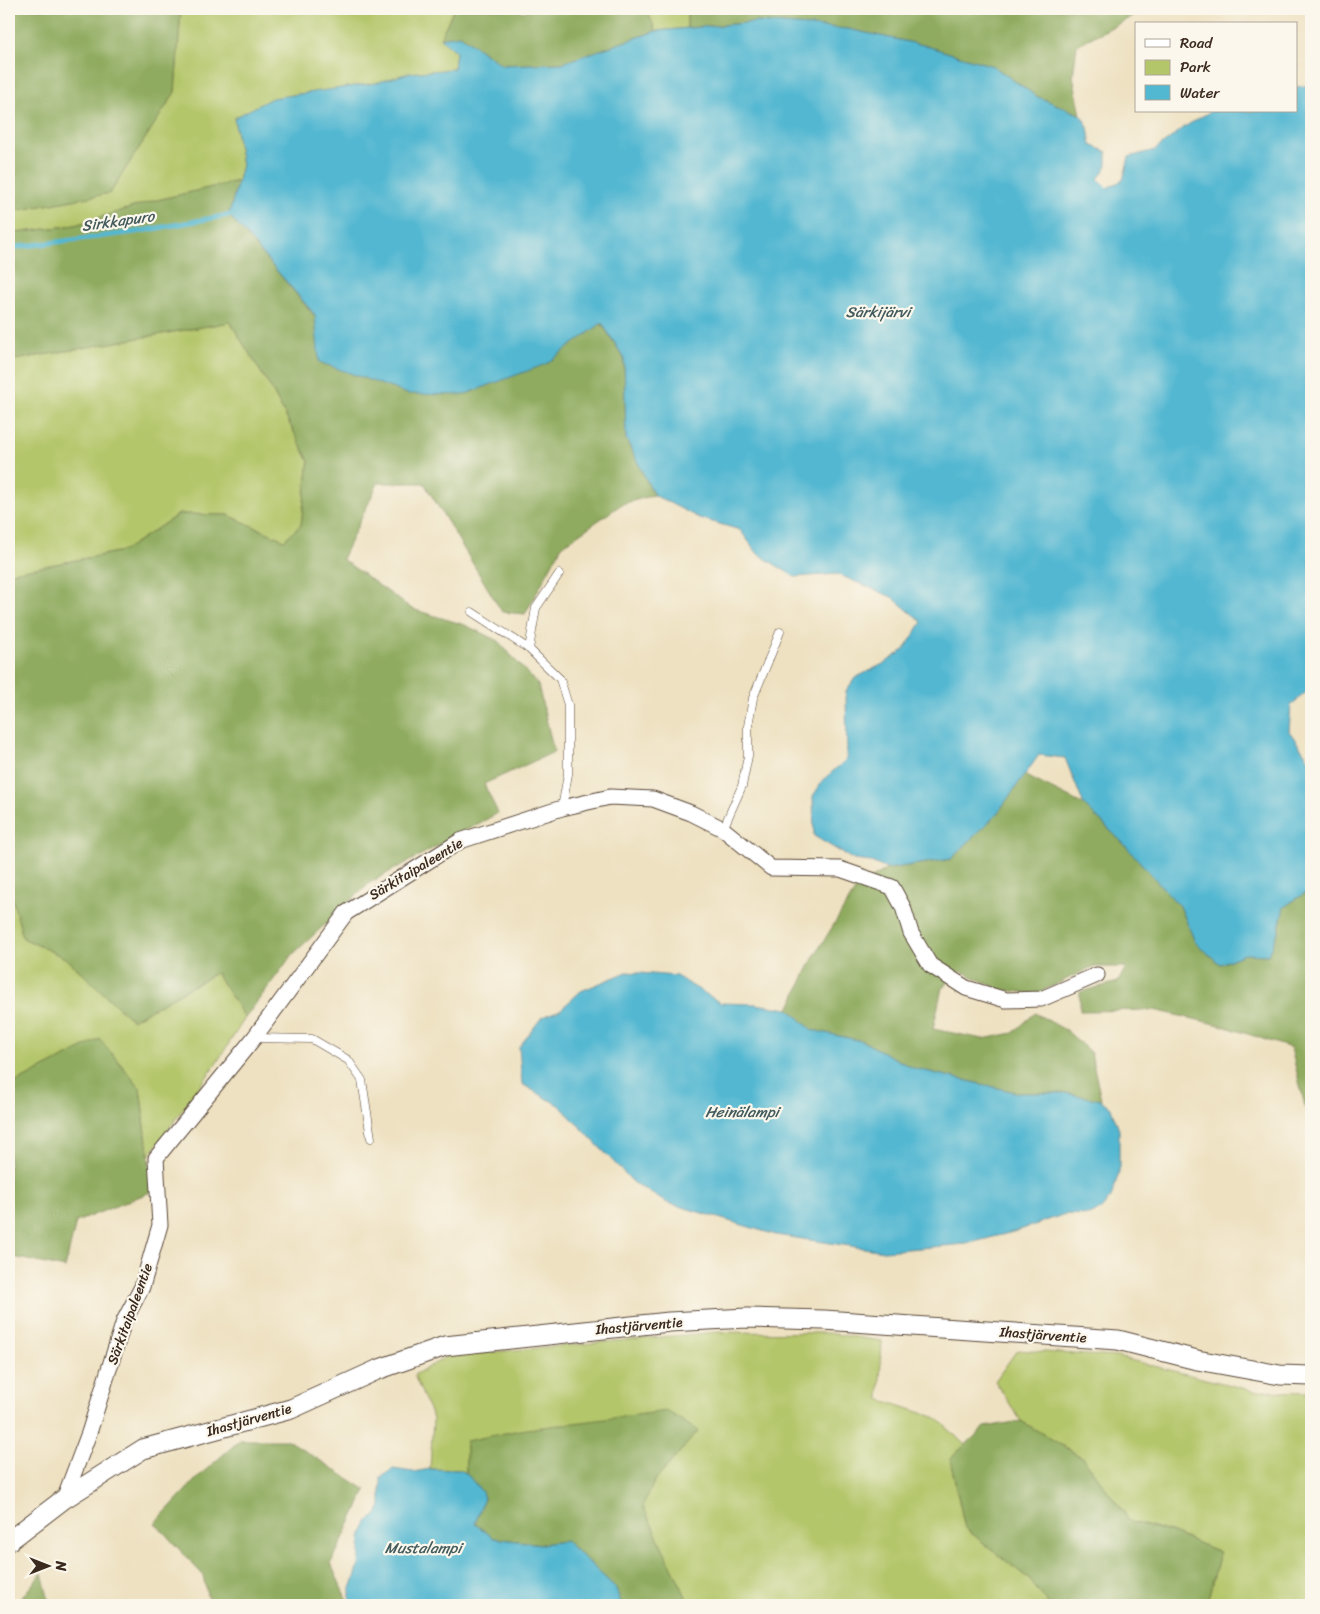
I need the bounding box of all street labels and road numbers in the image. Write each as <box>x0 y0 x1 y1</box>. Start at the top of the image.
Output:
street label: Särkitaipaleentie <box>364 831 468 907</box>
street label: Särkitaipaleentie <box>100 1260 160 1368</box>
street label: Ihastjärventie <box>593 1310 684 1342</box>
street label: Ihastjärventie <box>998 1319 1088 1351</box>
street label: Ihastjärventie <box>203 1396 295 1444</box>

